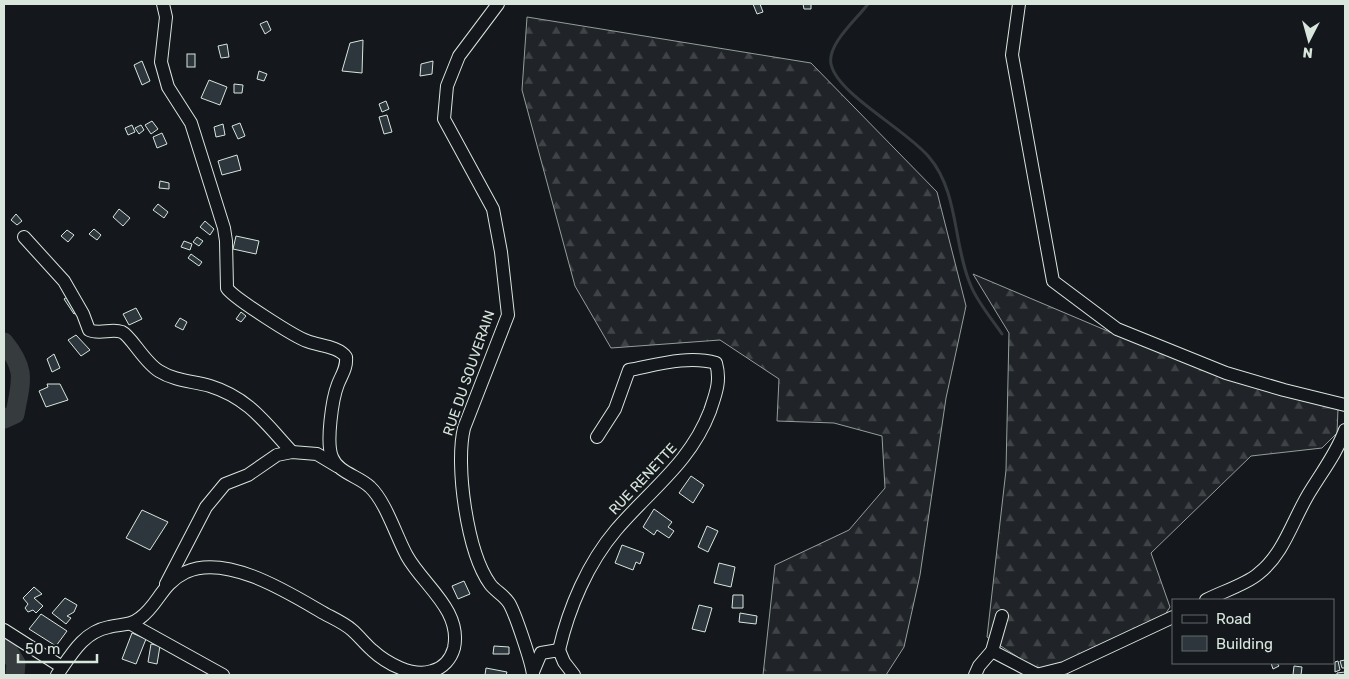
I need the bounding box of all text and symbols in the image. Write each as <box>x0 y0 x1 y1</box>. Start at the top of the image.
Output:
north arrow <box>1284 15 1334 65</box>
text: N <box>1302 43 1314 61</box>
street label: RUE DU SOUVERAIN <box>440 308 498 438</box>
street label: RUE RENETTE <box>606 440 680 518</box>
legend <box>1172 599 1334 664</box>
text: Road <box>1216 610 1252 628</box>
scale bar <box>18 632 96 664</box>
text: Building <box>1216 635 1273 653</box>
text: 50 m <box>25 640 60 658</box>

